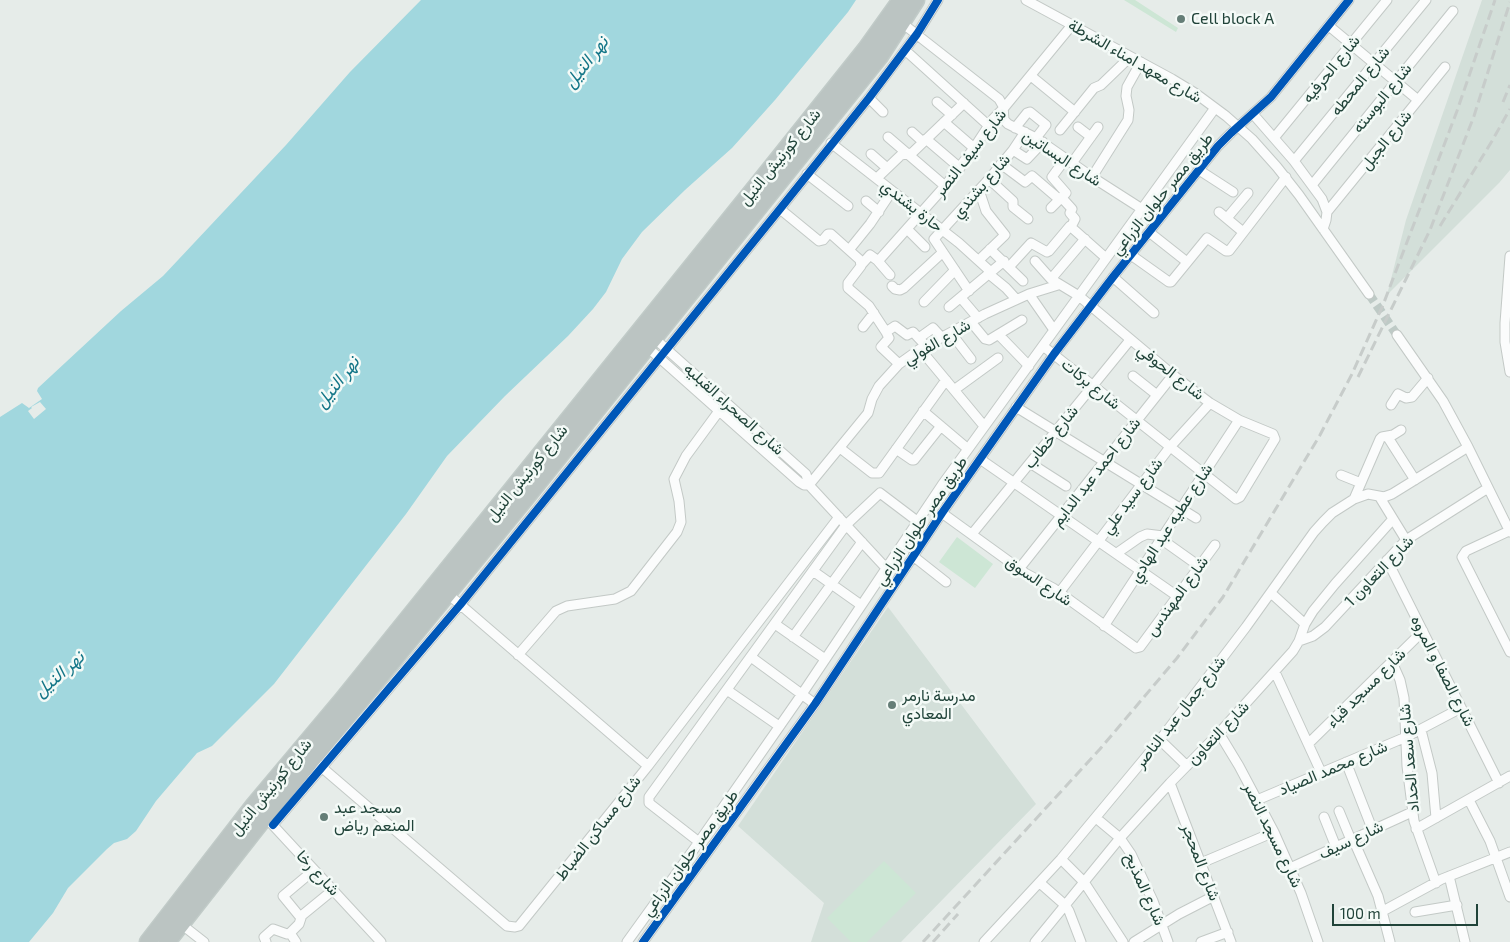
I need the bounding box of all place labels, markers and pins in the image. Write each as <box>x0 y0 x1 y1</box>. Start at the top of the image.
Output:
place label: Cell block A <box>1191 9 1274 29</box>
marker: Cell block A <box>1175 13 1187 25</box>
place label: مدرسة نارمر المعادي <box>902 686 975 724</box>
marker: مدرسة نارمر المعادي <box>886 699 898 711</box>
place label: مسجد عبد المنعم رياض <box>334 798 414 836</box>
marker: مسجد عبد المنعم رياض <box>318 811 330 823</box>

